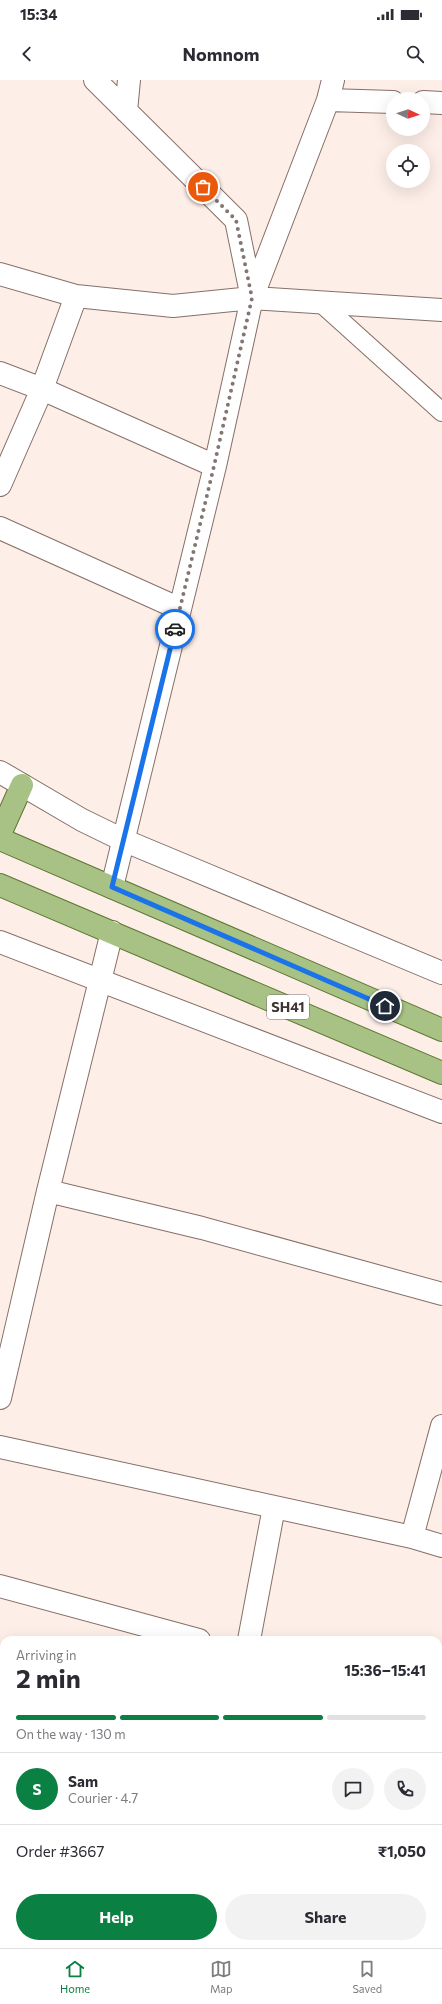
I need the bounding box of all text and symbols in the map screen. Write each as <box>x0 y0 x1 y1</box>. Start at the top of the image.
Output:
text: 15:34 <box>20 5 57 23</box>
icon: back <box>16 43 38 65</box>
text: Nomnom <box>183 43 259 65</box>
icon: search <box>404 43 426 65</box>
north arrow <box>386 92 430 136</box>
map controls <box>386 92 430 188</box>
button: locate <box>386 144 430 188</box>
pin <box>186 170 220 204</box>
icon: bag <box>192 176 214 198</box>
courier <box>155 609 195 649</box>
icon: car <box>164 618 186 640</box>
pin <box>368 989 402 1023</box>
road number: SH41 <box>267 995 309 1019</box>
icon: home <box>374 995 396 1017</box>
text: Arriving in <box>16 1647 76 1663</box>
text: 15:36–15:41 <box>344 1661 426 1679</box>
text: 2 min <box>16 1662 81 1693</box>
text: On the way · 130 m <box>16 1726 126 1742</box>
button: chat <box>332 1768 374 1810</box>
button: phone <box>384 1768 426 1810</box>
text: Sam <box>68 1772 98 1790</box>
text: S <box>32 1780 42 1798</box>
text: Courier · 4.7 <box>68 1790 138 1806</box>
text: Order #3667 <box>16 1842 104 1860</box>
text: ₹1,050 <box>378 1842 426 1860</box>
button: Help <box>16 1894 217 1940</box>
button: Share <box>225 1894 426 1940</box>
tab: Home <box>60 1958 90 1995</box>
tab: Map <box>210 1958 233 1995</box>
tab: Saved <box>352 1958 382 1995</box>

